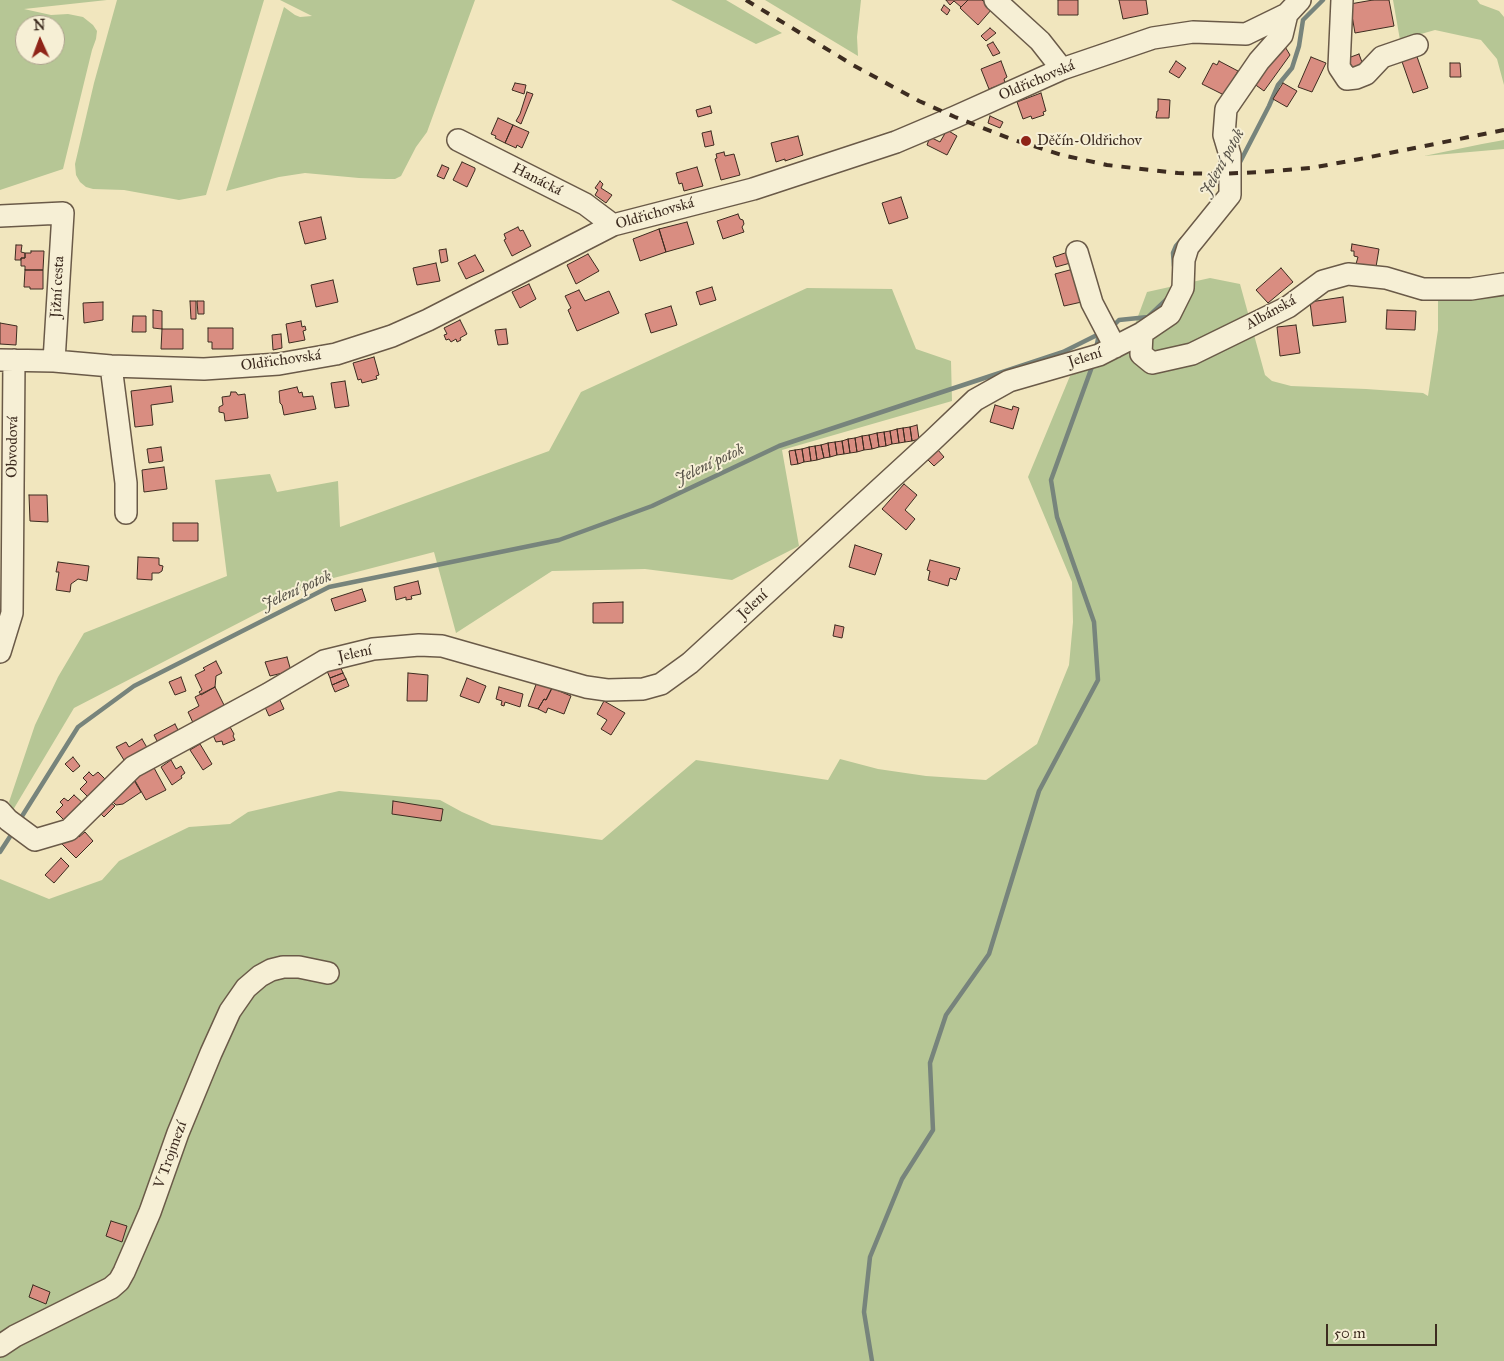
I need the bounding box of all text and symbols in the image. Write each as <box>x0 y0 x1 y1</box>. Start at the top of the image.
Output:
north arrow <box>15 15 65 65</box>
text: N <box>33 17 46 34</box>
street label: Oldřichovská <box>996 57 1078 105</box>
water label: Jelení potok <box>1197 126 1249 200</box>
place label: Děčín-Oldřichov <box>1037 132 1142 150</box>
marker: Děčín-Oldřichov <box>1019 134 1033 148</box>
street label: Hanácká <box>509 160 565 200</box>
street label: Oldřichovská <box>614 194 696 234</box>
street label: Jižní cesta <box>47 255 69 319</box>
street label: Albánská <box>1243 292 1299 334</box>
street label: Jelení <box>1066 344 1104 372</box>
street label: Oldřichovská <box>240 346 322 376</box>
street label: Obvodová <box>3 416 23 478</box>
water label: Jelení potok <box>672 441 748 489</box>
water label: Jelení potok <box>259 567 335 615</box>
street label: Jelení <box>734 587 772 623</box>
street label: Jelení <box>336 642 374 666</box>
street label: V Trojmezí <box>151 1119 191 1191</box>
scale bar <box>1329 1314 1440 1346</box>
text: 50 m <box>1334 1324 1366 1342</box>

